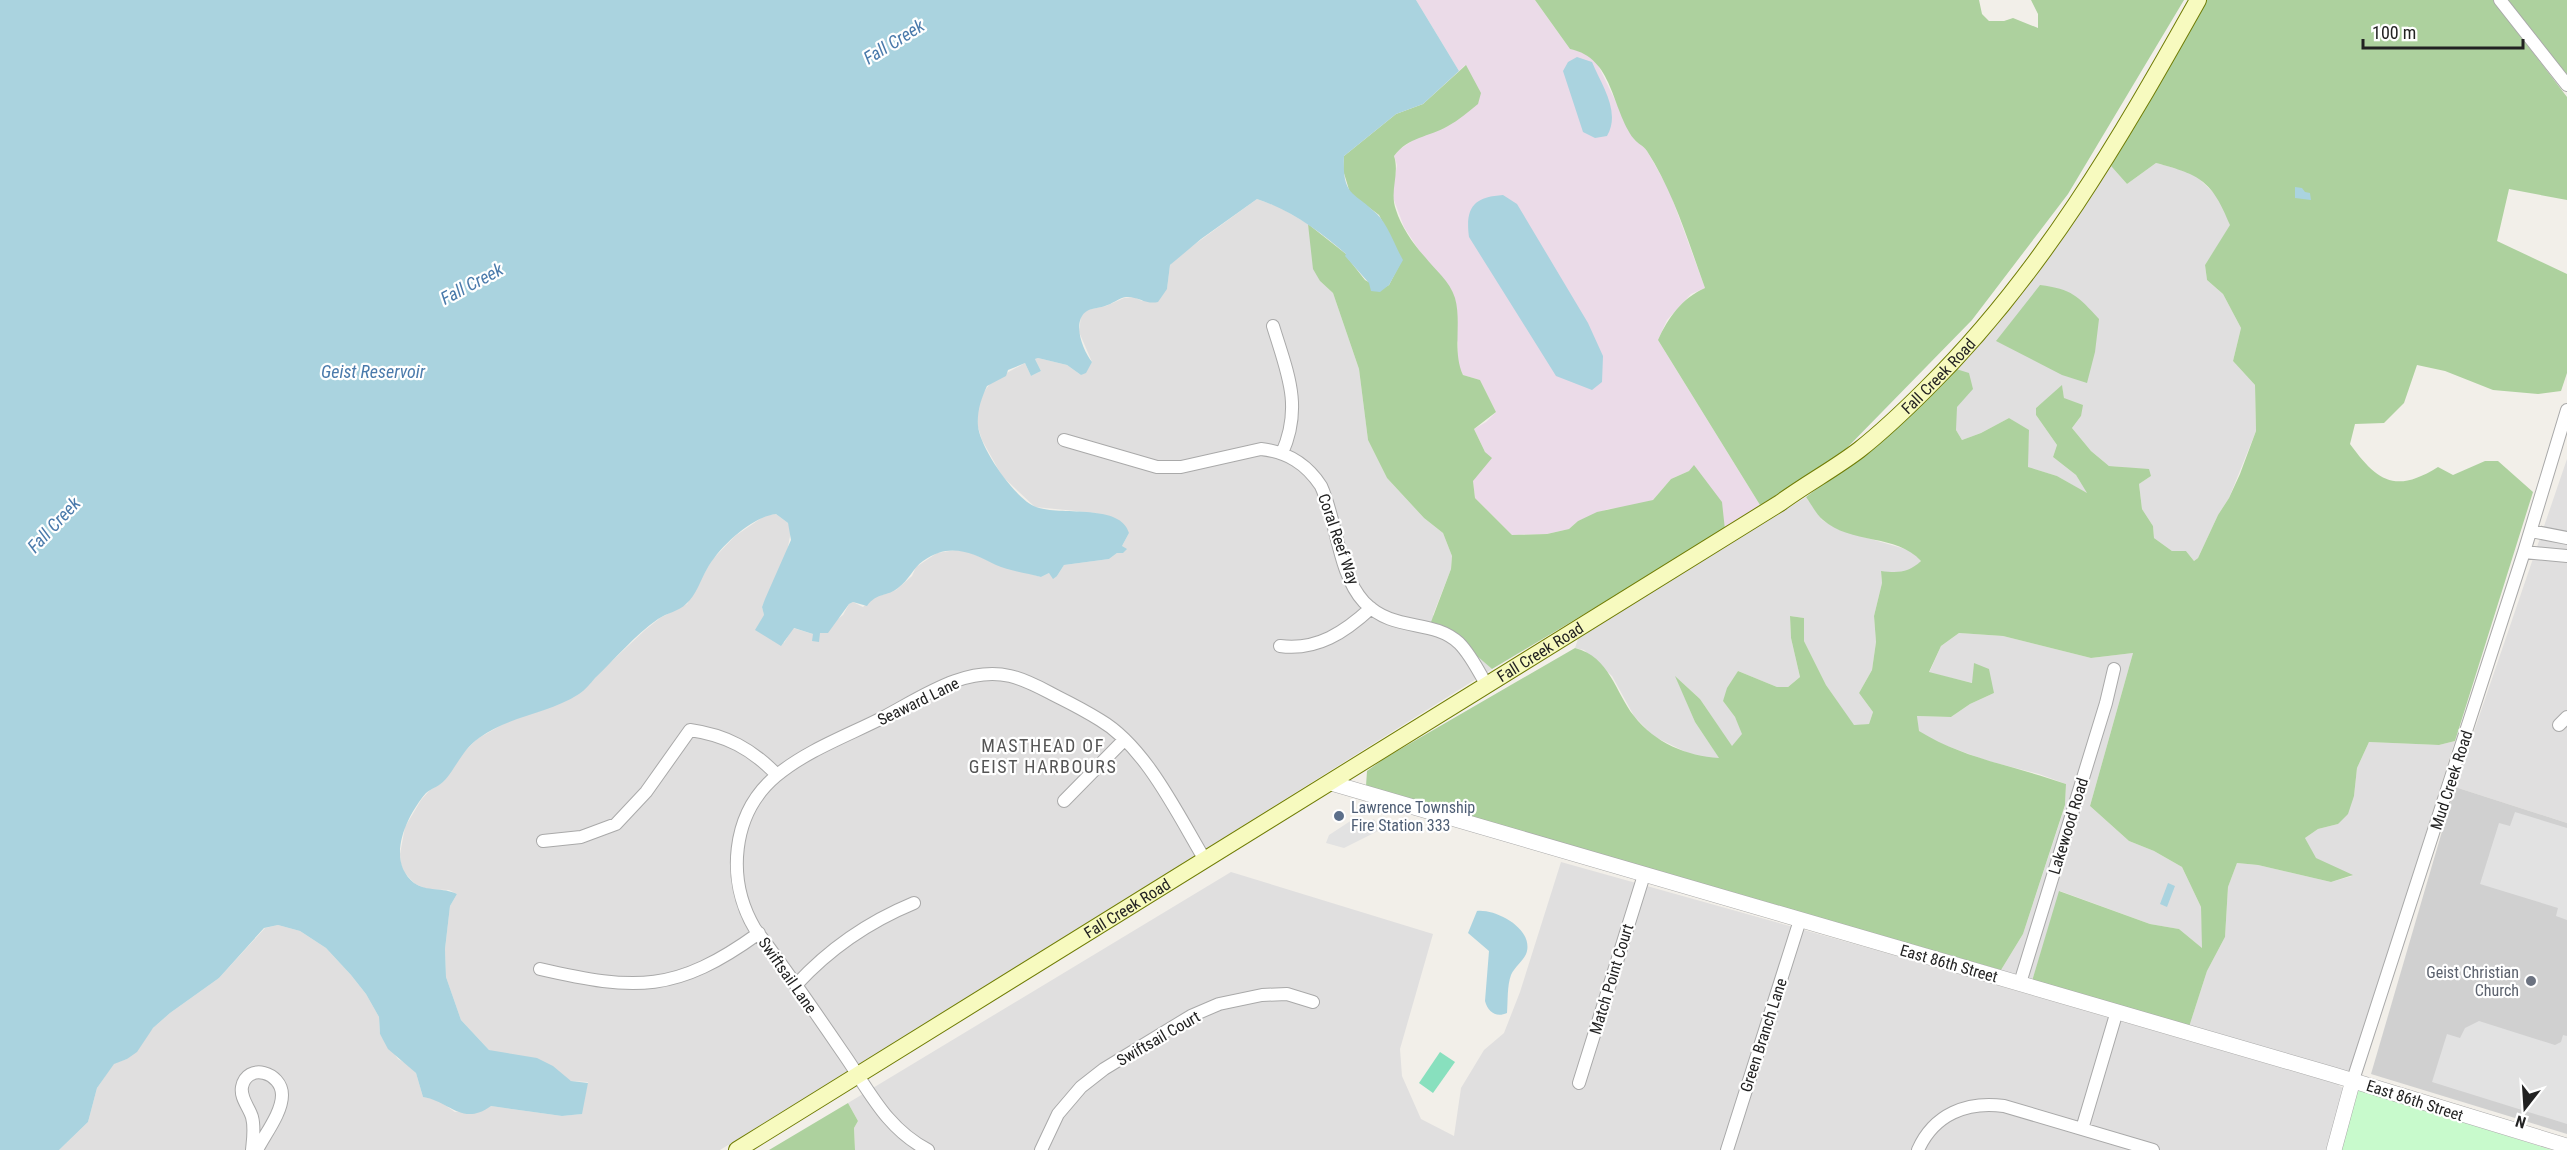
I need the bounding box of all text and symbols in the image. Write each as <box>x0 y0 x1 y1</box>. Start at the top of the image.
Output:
scale bar <box>2363 12 2524 50</box>
water label: Fall Creek <box>859 14 929 68</box>
text: 100 m <box>2372 22 2416 43</box>
water label: Fall Creek <box>437 258 508 309</box>
street label: Fall Creek Road <box>1898 335 1979 418</box>
water label: Geist Reservoir <box>321 361 426 382</box>
street label: Coral Reef Way <box>1314 491 1363 588</box>
water label: Fall Creek <box>23 492 85 557</box>
street label: Fall Creek Road <box>1494 618 1587 686</box>
street label: Seaward Lane <box>874 674 962 729</box>
street label: Mud Creek Road <box>2426 728 2476 832</box>
district label: MASTHEAD OF GEIST HARBOURS <box>969 735 1117 777</box>
street label: Lakewood Road <box>2045 776 2092 877</box>
place label: Lawrence Township Fire Station 333 <box>1351 798 1475 835</box>
marker: Lawrence Township Fire Station 333 <box>1332 809 1346 823</box>
street label: Fall Creek Road <box>1081 875 1174 942</box>
street label: Match Point Court <box>1586 921 1637 1037</box>
street label: Swiftsail Lane <box>754 934 821 1017</box>
street label: East 86th Street <box>1898 940 2000 987</box>
place label: Geist Christian Church <box>2426 963 2519 1000</box>
marker: Geist Christian Church <box>2524 974 2538 988</box>
street label: Green Branch Lane <box>1736 976 1791 1094</box>
street label: Swiftsail Court <box>1113 1007 1203 1070</box>
street label: East 86th Street <box>2364 1076 2466 1125</box>
north arrow <box>2495 1078 2555 1138</box>
text: N <box>2513 1111 2528 1132</box>

